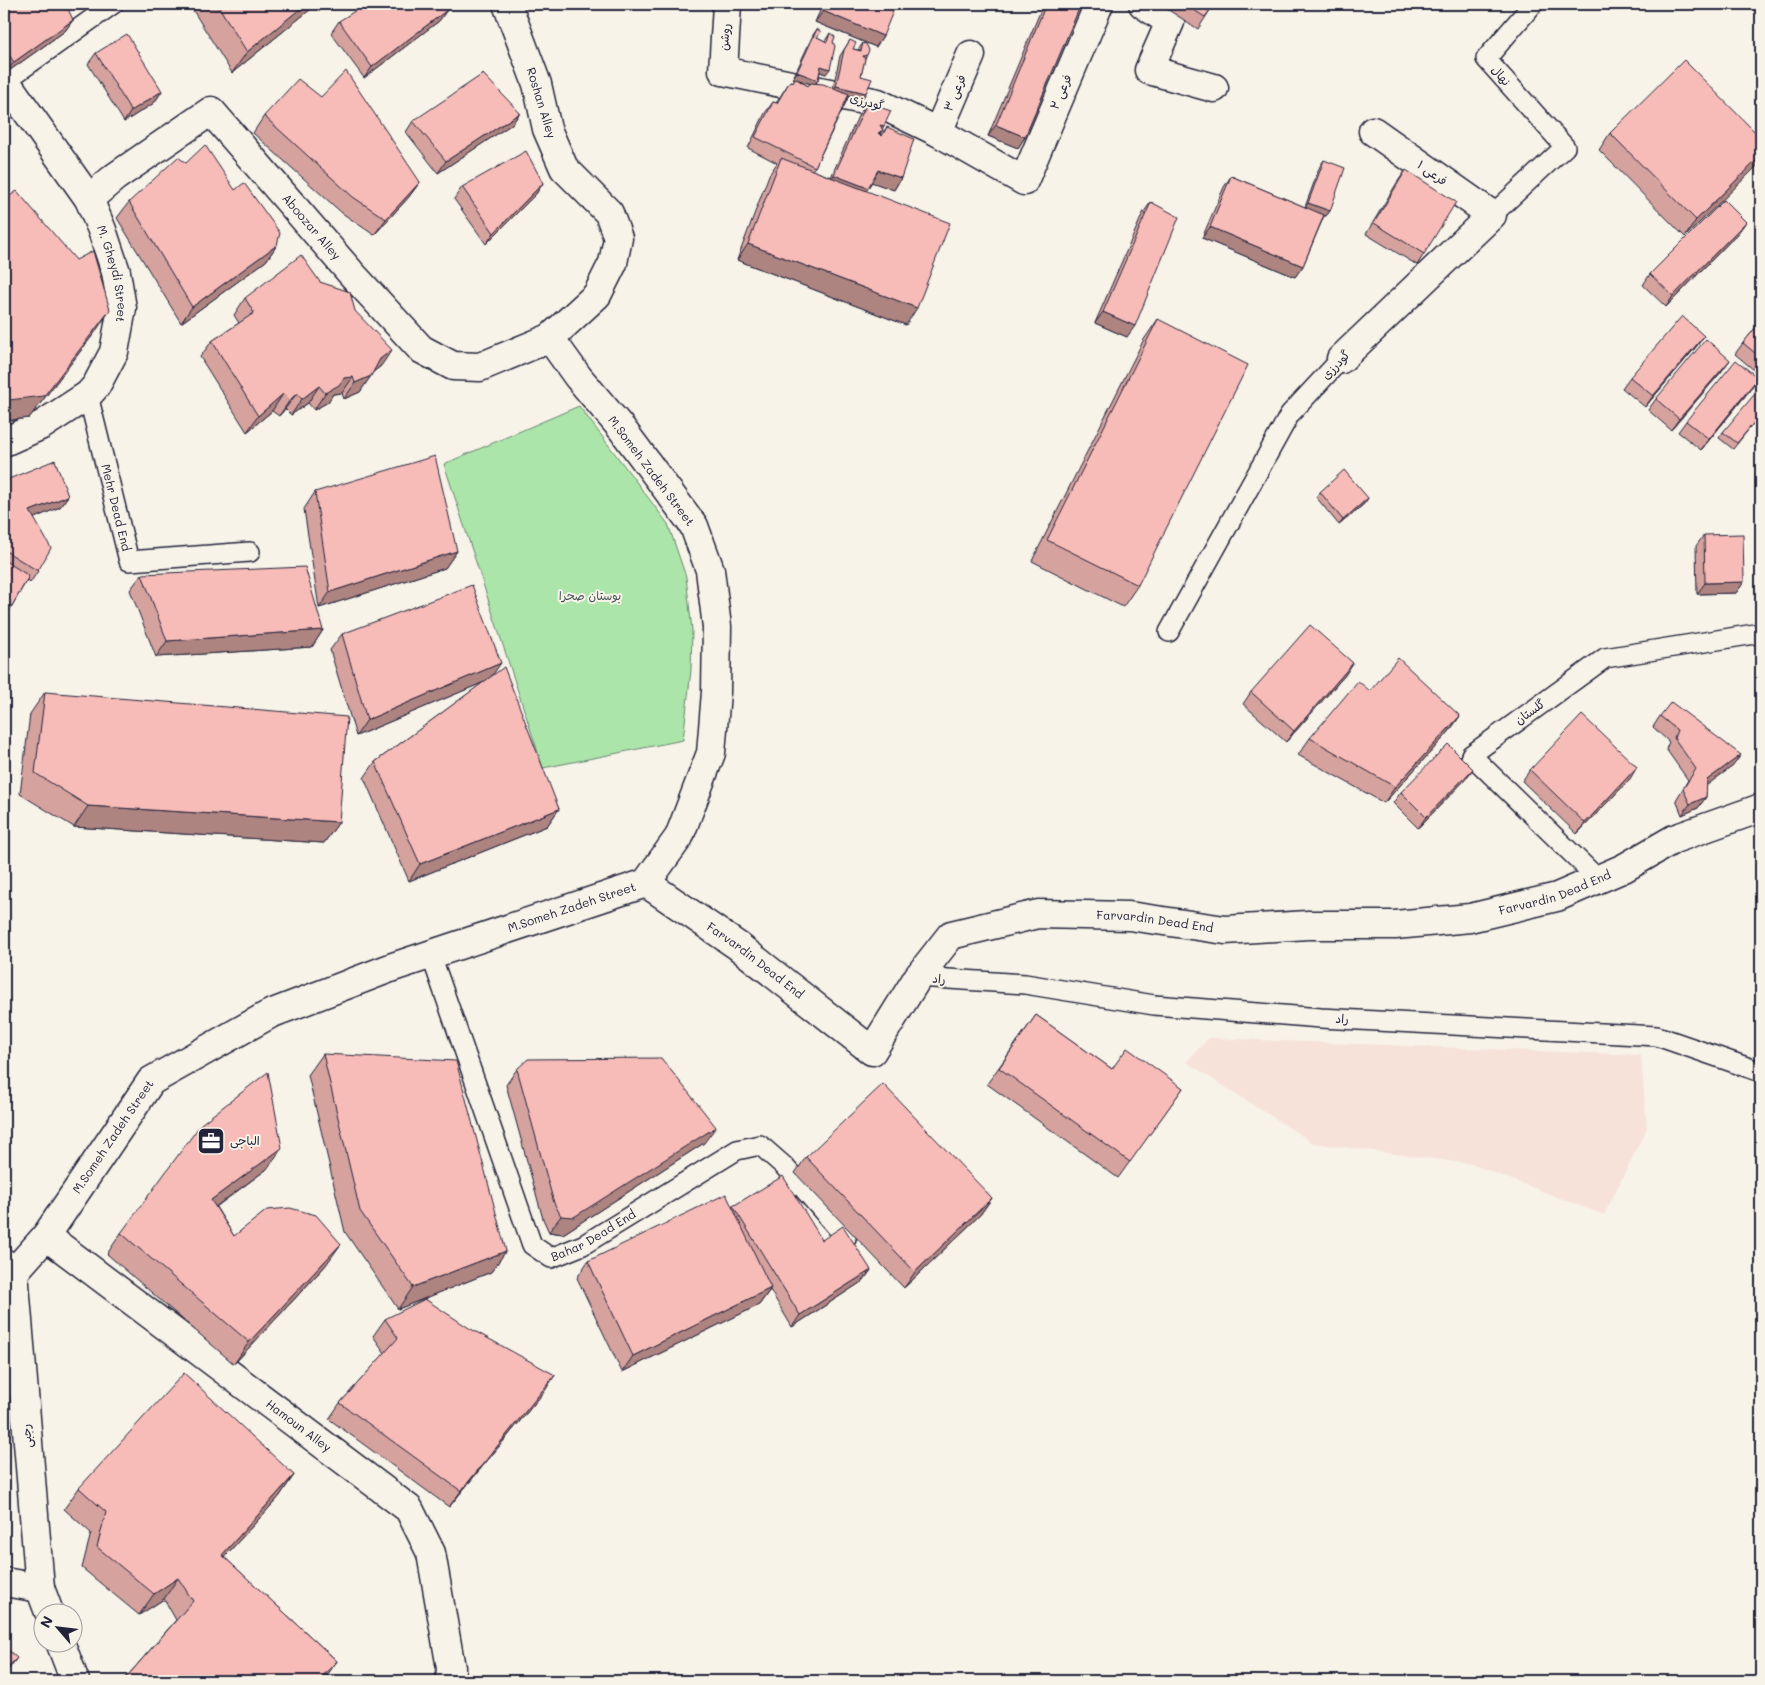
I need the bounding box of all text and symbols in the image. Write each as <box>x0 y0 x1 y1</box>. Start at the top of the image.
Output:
street label: روشن <box>715 23 734 51</box>
street label: نهال <box>1488 62 1515 89</box>
street label: Roshan Alley <box>524 65 560 140</box>
street label: فرعی ۳ <box>939 72 970 114</box>
street label: فرعی ۲ <box>1046 72 1076 112</box>
street label: گودرزی <box>848 89 886 113</box>
street label: فرعی ۱ <box>1414 156 1451 189</box>
street label: Aboozar Alley <box>279 190 345 263</box>
street label: M. Gheydi Street <box>94 223 131 324</box>
street label: گودرزی <box>1317 346 1353 382</box>
street label: M.Someh Zadeh Street <box>605 412 699 529</box>
street label: Mehr Dead End <box>98 462 135 553</box>
park label: بوستان صحرا <box>559 587 621 604</box>
street label: گلستان <box>1511 695 1548 728</box>
street label: Farvardin Dead End <box>1497 866 1613 918</box>
street label: M.Someh Zadeh Street <box>505 878 638 935</box>
street label: Farvardin Dead End <box>1096 906 1215 935</box>
street label: Farvardin Dead End <box>704 918 808 1002</box>
street label: راد <box>932 970 946 986</box>
street label: راد <box>1335 1010 1349 1026</box>
street label: M.Someh Zadeh Street <box>68 1076 157 1196</box>
office icon: الباجی <box>196 1126 226 1156</box>
place label: الباجی <box>230 1132 260 1149</box>
street label: Bahar Dead End <box>548 1205 639 1264</box>
street label: Hamoun Alley <box>263 1395 335 1455</box>
street label: رجبی <box>17 1423 36 1449</box>
north arrow <box>32 1602 82 1652</box>
text: N <box>35 1613 57 1631</box>

